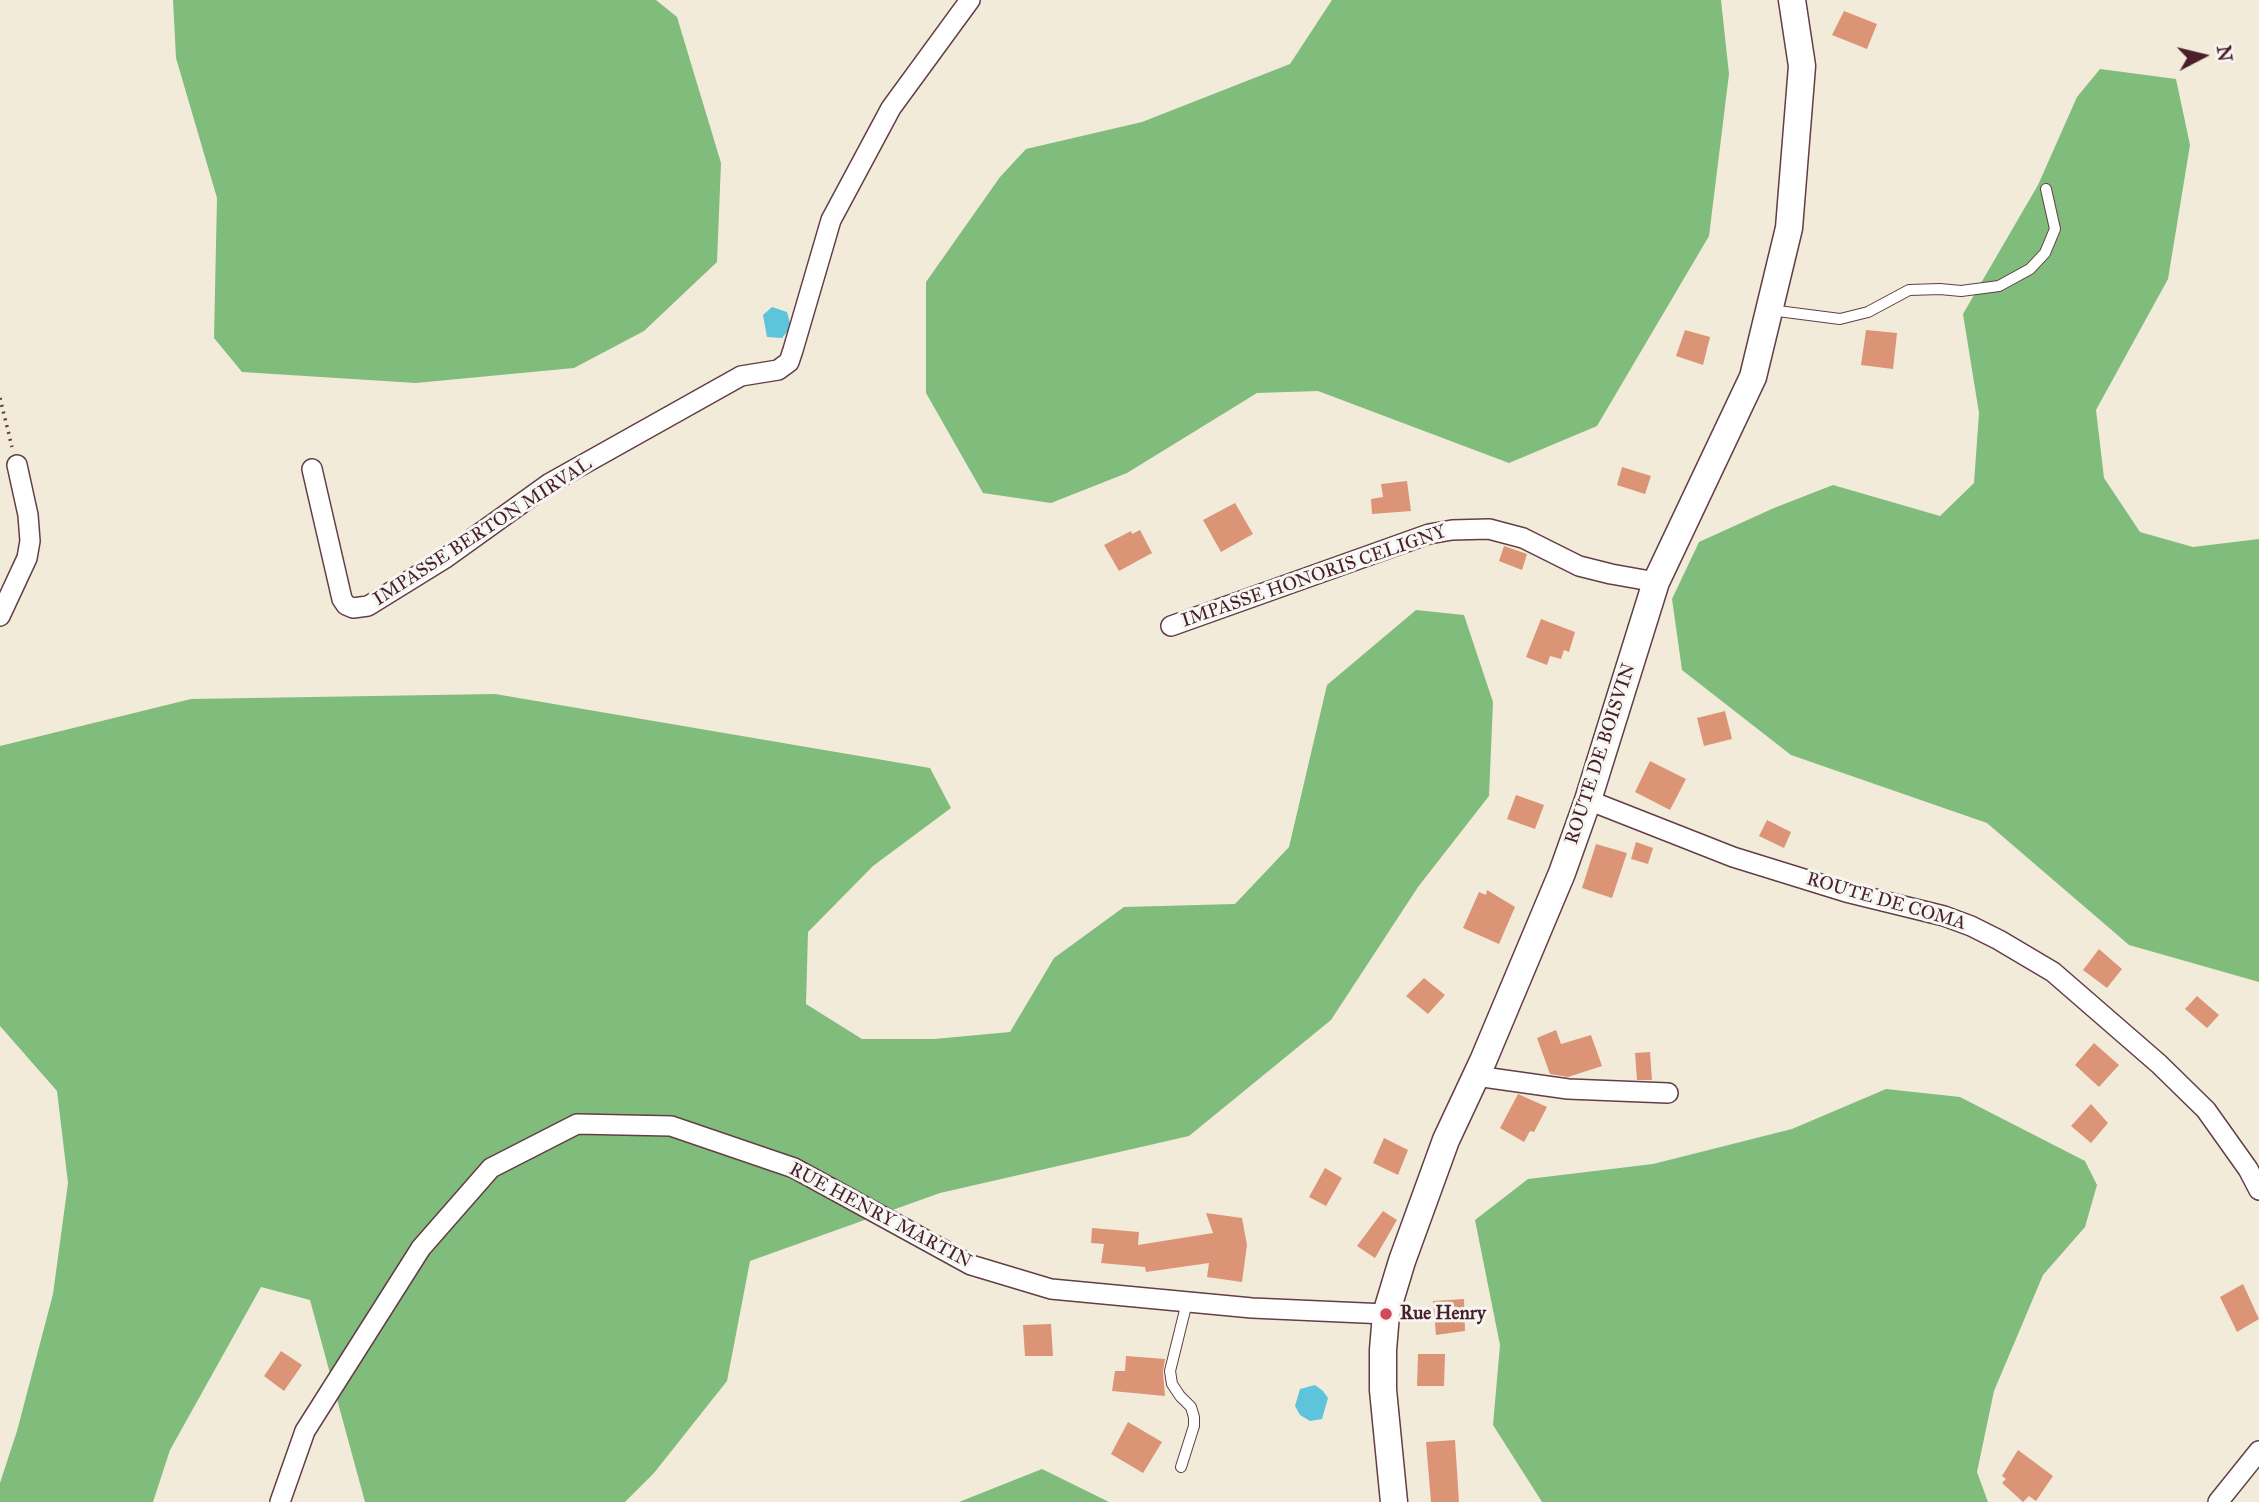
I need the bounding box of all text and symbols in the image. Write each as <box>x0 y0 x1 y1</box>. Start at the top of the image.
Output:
north arrow <box>2168 21 2238 91</box>
text: N <box>2212 44 2237 63</box>
street label: IMPASSE BERTON MIRVAL <box>369 453 597 611</box>
street label: IMPASSE HONORIS CELIGNY <box>1179 521 1449 633</box>
street label: ROUTE DE BOISVIN <box>1561 661 1641 847</box>
street label: ROUTE DE COMA <box>1804 868 1968 936</box>
street label: RUE HENRY MARTIN <box>785 1158 975 1274</box>
place label: Rue Henry <box>1400 1303 1486 1325</box>
marker: Rue Henry <box>1378 1306 1394 1322</box>

